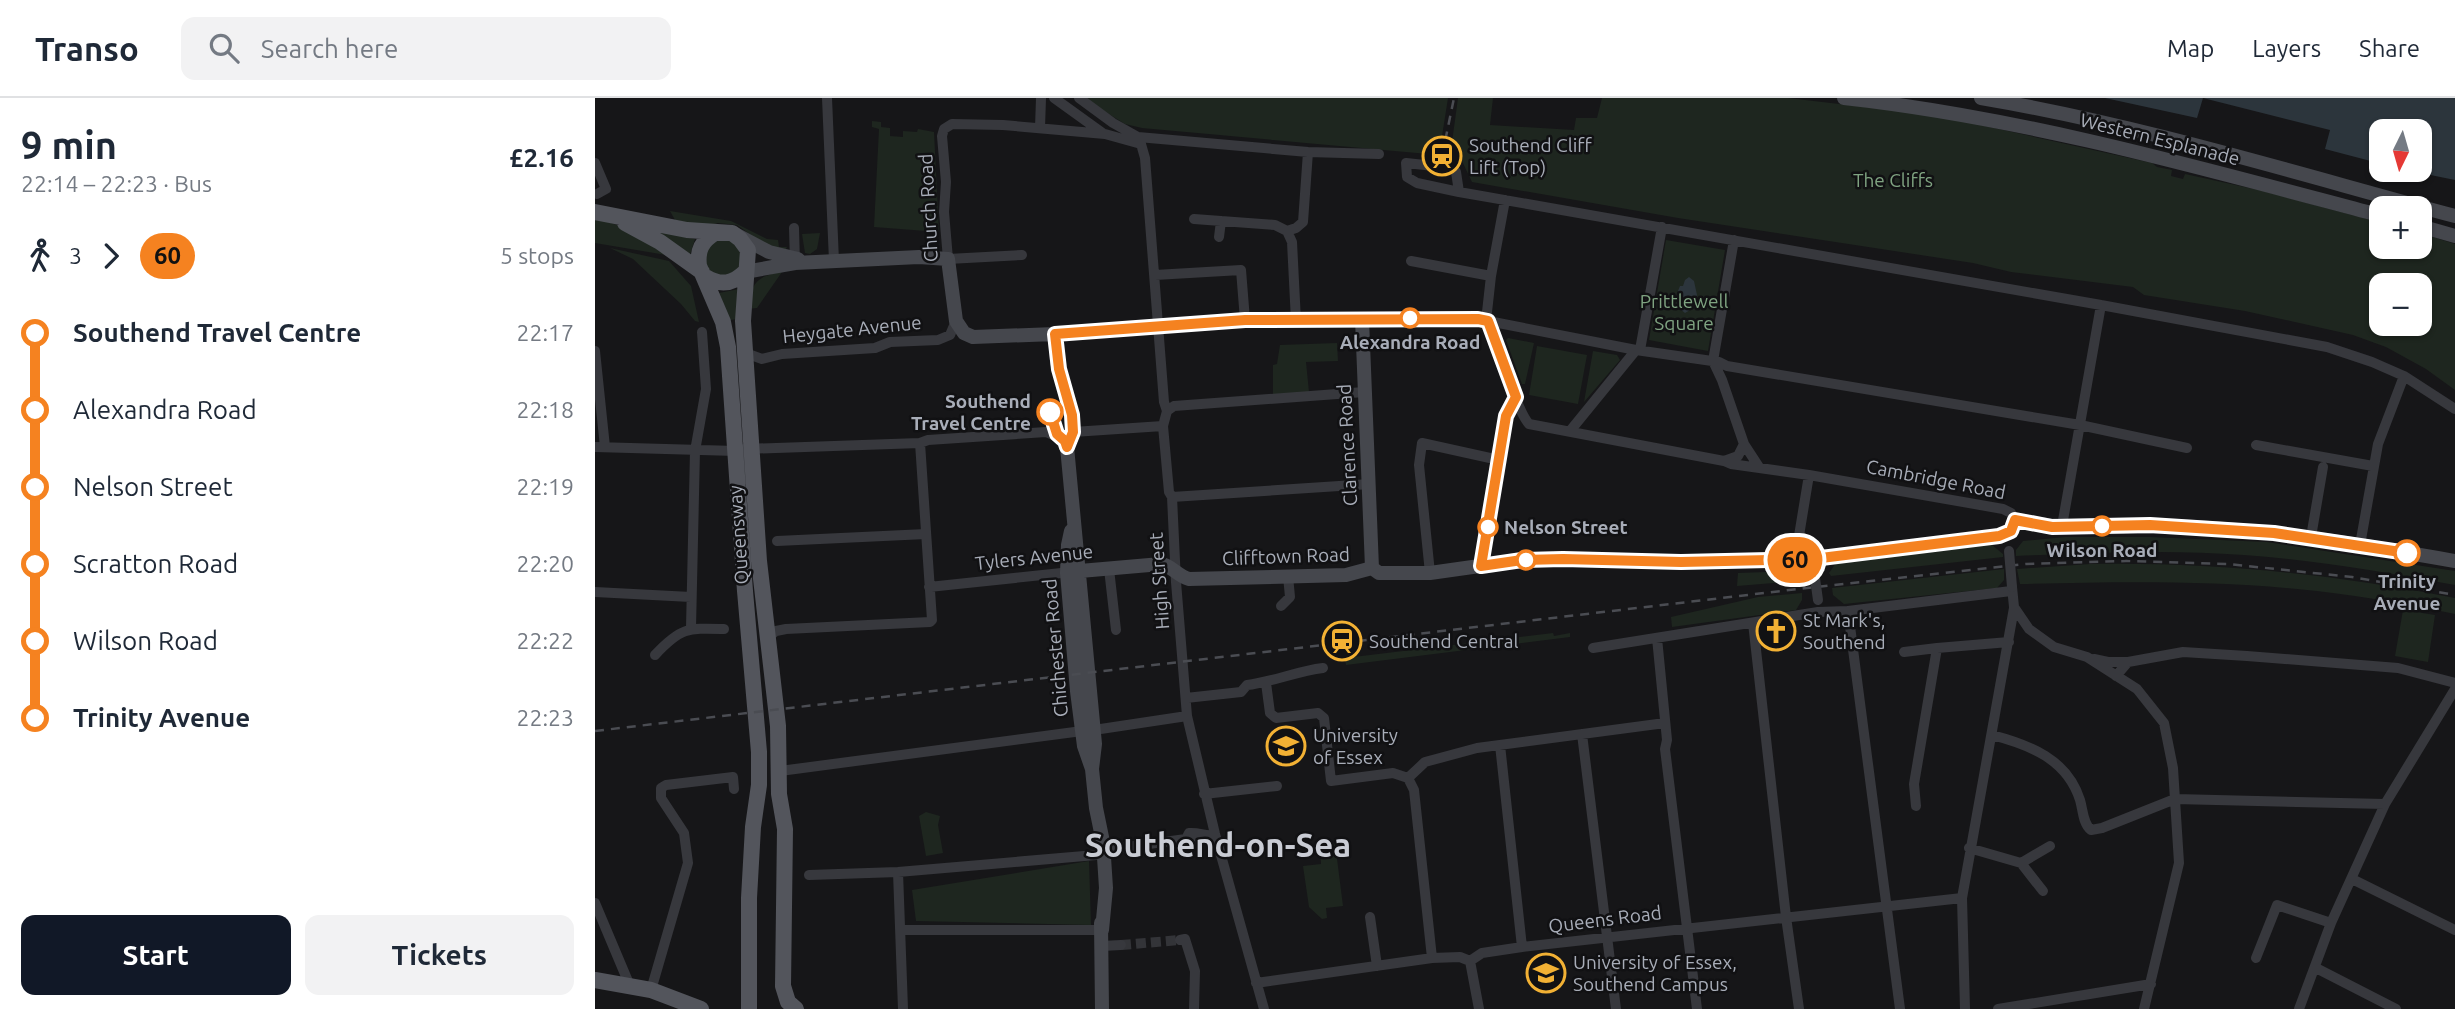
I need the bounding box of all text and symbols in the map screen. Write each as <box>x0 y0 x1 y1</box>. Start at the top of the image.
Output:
search box <box>181 17 671 80</box>
icon: search <box>205 29 243 67</box>
text: Transo <box>35 30 139 67</box>
text: Search here <box>261 34 398 63</box>
text: Map <box>2167 35 2214 62</box>
text: Layers <box>2252 35 2321 62</box>
text: Share <box>2359 35 2420 62</box>
street label: Western Esplanade <box>2078 109 2242 169</box>
north arrow <box>2369 119 2433 182</box>
map controls <box>2369 119 2432 336</box>
text: 9 min <box>21 124 117 166</box>
place label: Southend Cliff Lift (Top) <box>1469 134 1592 178</box>
station icon: Southend Cliff Lift (Top) <box>1421 135 1463 177</box>
text: £2.16 <box>509 143 574 172</box>
street label: Church Road <box>914 153 942 263</box>
park label: The Cliffs <box>1853 169 1933 191</box>
text: 22:14 – 22:23 · Bus <box>21 171 212 196</box>
button: + <box>2369 196 2432 259</box>
icon: walk <box>21 237 59 275</box>
icon: forward <box>92 237 130 275</box>
text: 60 <box>154 242 181 269</box>
text: 3 <box>69 243 82 268</box>
text: 5 stops <box>500 243 574 268</box>
button: − <box>2369 273 2432 336</box>
park label: Prittlewell Square <box>1640 290 1728 334</box>
marker: Alexandra Road <box>1400 308 1420 328</box>
street label: Heygate Avenue <box>781 311 923 347</box>
text: Southend Travel Centre <box>73 318 361 347</box>
text: 22:17 <box>516 320 574 345</box>
place label: Alexandra Road <box>1340 331 1480 353</box>
street label: Clarence Road <box>1333 383 1361 507</box>
place label: Southend Travel Centre <box>911 390 1031 434</box>
text: Alexandra Road <box>73 395 257 424</box>
text: 22:18 <box>516 397 574 422</box>
marker: Southend Travel Centre <box>1037 399 1063 425</box>
street label: Cambridge Road <box>1864 455 2008 503</box>
text: Nelson Street <box>73 472 233 501</box>
text: 22:19 <box>516 474 574 499</box>
street label: Queensway <box>724 485 752 585</box>
place label: Nelson Street <box>1504 516 1628 538</box>
marker: Wilson Road <box>2092 516 2112 536</box>
marker: Nelson Street <box>1478 517 1498 537</box>
street label: High Street <box>1145 531 1173 630</box>
line badge: 60 <box>1763 537 1827 583</box>
place label: Wilson Road <box>2047 539 2157 561</box>
street label: Tylers Avenue <box>974 540 1094 574</box>
marker: Trinity Avenue <box>2394 540 2420 566</box>
street label: Clifftown Road <box>1222 543 1350 569</box>
text: 60 <box>1781 546 1809 573</box>
text: Scratton Road <box>73 549 238 578</box>
unlabelled marker <box>1516 550 1536 570</box>
text: 22:20 <box>516 551 574 576</box>
place label: Trinity Avenue <box>2374 570 2440 614</box>
street label: Chichester Road <box>1038 578 1072 718</box>
place label: St Mark's, Southend <box>1803 609 1886 653</box>
church icon: St Mark's, Southend <box>1755 610 1797 652</box>
station icon: Southend Central <box>1321 620 1363 662</box>
text: Wilson Road <box>73 626 218 655</box>
text: 22:22 <box>516 628 574 653</box>
place label: Southend Central <box>1369 630 1518 652</box>
text: Trinity Avenue <box>73 703 250 732</box>
text: 22:23 <box>516 705 574 730</box>
place label: University of Essex <box>1313 724 1398 768</box>
school or university icon: University of Essex <box>1265 725 1307 767</box>
district label: Southend-on-Sea <box>1085 826 1351 863</box>
street label: Queens Road <box>1547 901 1663 937</box>
button: Start <box>21 915 291 995</box>
button: Tickets <box>305 915 574 995</box>
place label: University of Essex, Southend Campus <box>1573 951 1737 995</box>
school or university icon: University of Essex, Southend Campus <box>1525 952 1567 994</box>

